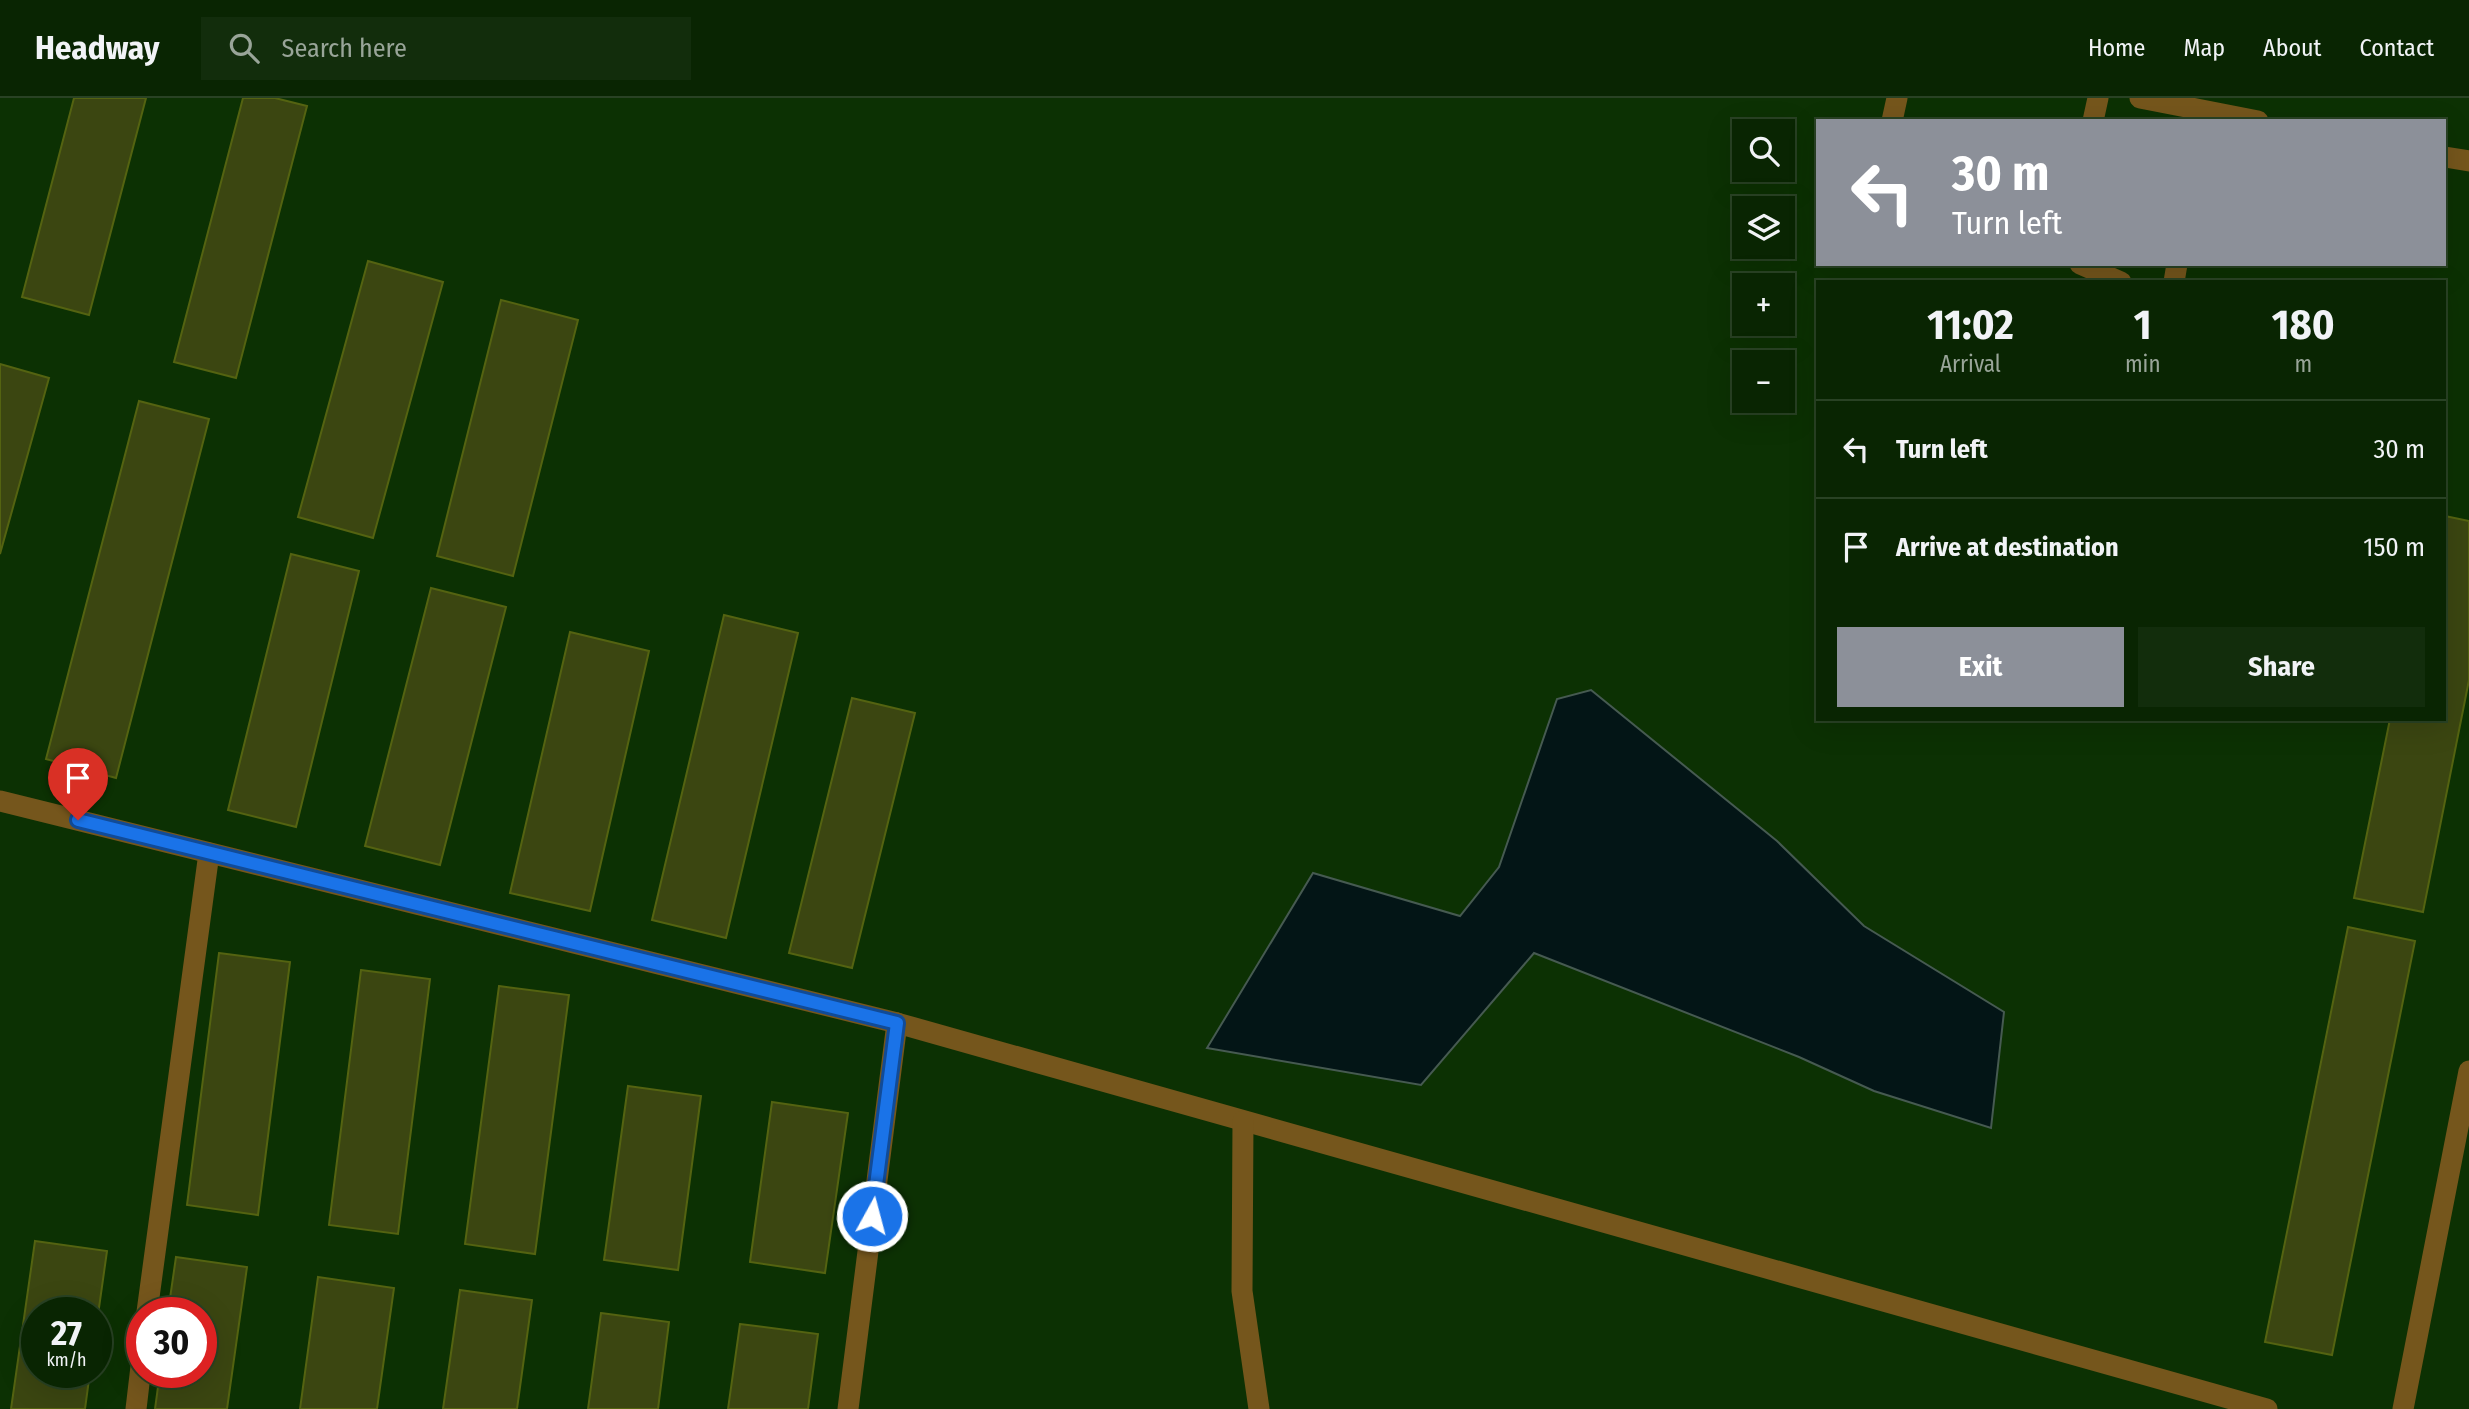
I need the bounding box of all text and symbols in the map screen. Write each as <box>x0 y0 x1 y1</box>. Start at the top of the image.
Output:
search box <box>201 17 691 80</box>
text: Headway <box>35 28 159 68</box>
icon: search <box>225 29 263 67</box>
text: Search here <box>281 33 407 64</box>
text: Home <box>2088 34 2145 62</box>
text: Map <box>2183 34 2225 62</box>
text: About <box>2263 34 2321 62</box>
text: Contact <box>2359 34 2434 62</box>
map controls <box>1732 119 1795 413</box>
button: search <box>1732 119 1795 182</box>
text: 30 m <box>1952 144 2050 203</box>
icon: left <box>1837 147 1928 238</box>
button: layers <box>1732 196 1795 259</box>
text: Turn left <box>1952 204 2062 242</box>
button: + <box>1732 273 1795 336</box>
text: 11:02 <box>1927 300 2014 350</box>
text: 1 <box>2134 300 2152 350</box>
text: 180 <box>2272 300 2335 350</box>
button: − <box>1732 350 1795 413</box>
text: Arrival <box>1940 350 2001 378</box>
text: min <box>2125 350 2161 378</box>
text: m <box>2294 350 2312 378</box>
icon: left <box>1837 430 1875 468</box>
text: Turn left <box>1896 434 1988 465</box>
text: 30 m <box>2374 434 2425 465</box>
icon: arrive <box>1837 528 1875 566</box>
text: Arrive at destination <box>1896 532 2119 563</box>
text: 150 m <box>2363 532 2425 563</box>
button: Exit <box>1837 627 2124 707</box>
button: Share <box>2138 627 2425 707</box>
pin <box>48 748 108 820</box>
icon: arrive <box>59 759 97 797</box>
position arrow <box>835 1179 909 1253</box>
speed limit sign: 30 <box>126 1297 217 1388</box>
text: 27 <box>51 1312 82 1354</box>
text: km/h <box>46 1349 87 1371</box>

